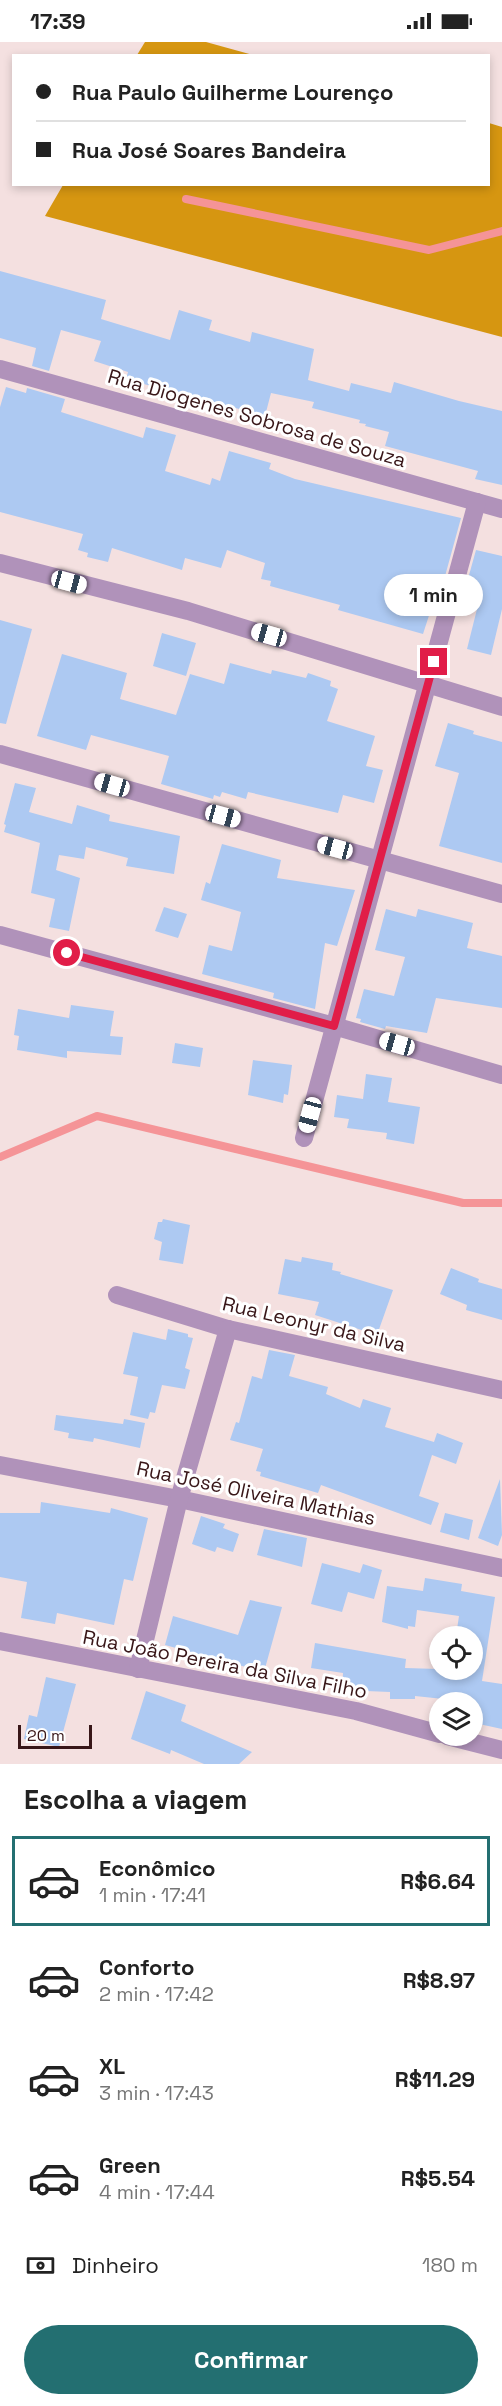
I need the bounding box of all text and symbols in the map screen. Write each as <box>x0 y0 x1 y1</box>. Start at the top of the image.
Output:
text: 17:39 <box>30 7 86 35</box>
text: Rua Paulo Guilherme Lourenço <box>72 78 393 106</box>
text: Rua José Soares Bandeira <box>72 136 346 164</box>
street label: Rua Diogenes Sobrosa de Souza <box>105 363 409 473</box>
car <box>49 569 89 595</box>
callout: 1 min <box>384 575 484 617</box>
text: 1 min <box>409 582 458 608</box>
car <box>249 621 289 649</box>
route end <box>420 648 447 675</box>
car <box>92 771 132 799</box>
car <box>203 803 243 829</box>
car <box>315 835 355 861</box>
route start <box>53 939 80 966</box>
car <box>377 1030 417 1058</box>
car <box>297 1095 323 1135</box>
street label: Rua Leonyr da Silva <box>220 1290 408 1358</box>
street label: Rua José Oliveira Mathias <box>134 1455 378 1531</box>
street label: Rua João Pereira da Silva Filho <box>81 1624 369 1704</box>
map controls <box>429 1626 483 1746</box>
button: locate <box>429 1626 483 1680</box>
button: layers <box>429 1692 483 1746</box>
scale bar <box>18 1722 92 1750</box>
text: 20 m <box>27 1725 65 1746</box>
text: Escolha a viagem <box>24 1782 247 1817</box>
icon: car <box>27 1854 81 1908</box>
text: Econômico <box>99 1854 216 1882</box>
text: R$6.64 <box>400 1867 475 1895</box>
text: 1 min · 17:41 <box>99 1882 206 1908</box>
icon: car <box>27 1953 81 2007</box>
text: Conforto <box>99 1953 194 1981</box>
text: R$8.97 <box>403 1966 475 1994</box>
text: 2 min · 17:42 <box>99 1981 214 2007</box>
icon: car <box>27 2052 81 2106</box>
text: XL <box>99 2052 125 2080</box>
text: R$11.29 <box>395 2065 475 2093</box>
text: 3 min · 17:43 <box>99 2080 214 2106</box>
icon: car <box>27 2151 81 2205</box>
text: Green <box>99 2151 161 2179</box>
text: R$5.54 <box>401 2164 475 2192</box>
text: 4 min · 17:44 <box>99 2179 215 2205</box>
icon: cash <box>24 2249 57 2282</box>
text: Dinheiro <box>72 2251 159 2279</box>
text: 180 m <box>422 2252 478 2278</box>
button: Confirmar <box>24 2325 478 2394</box>

